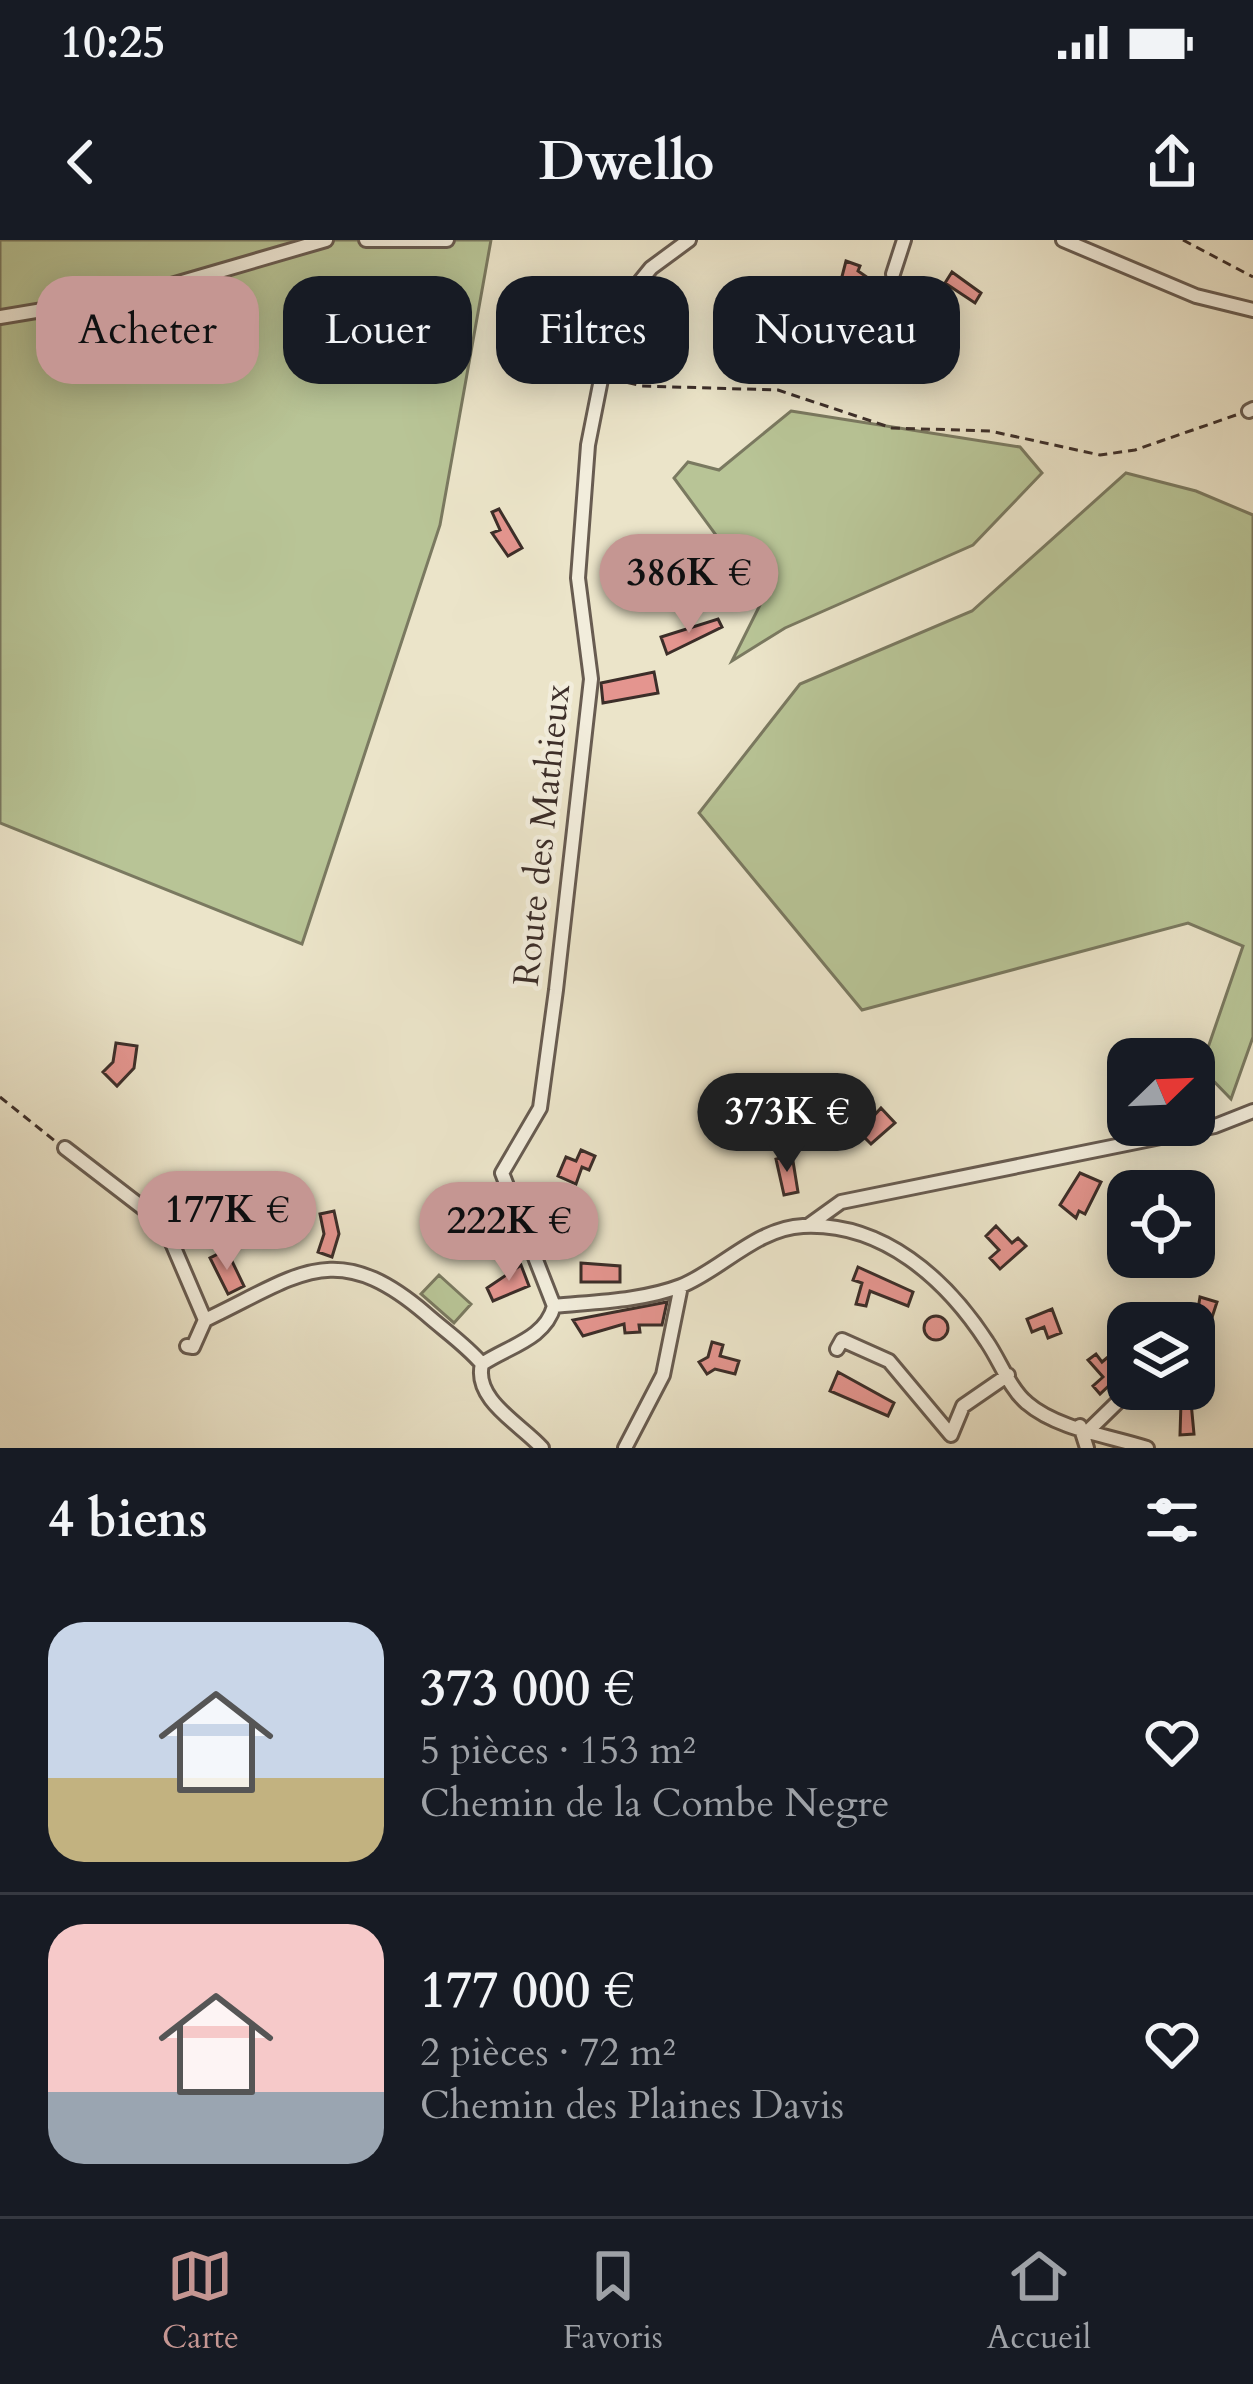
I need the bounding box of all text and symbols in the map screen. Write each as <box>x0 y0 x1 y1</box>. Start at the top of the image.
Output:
text: 10:25 <box>60 12 165 73</box>
text: Dwello <box>538 126 715 199</box>
icon: back <box>48 129 114 195</box>
icon: share <box>1139 129 1205 195</box>
chip: Acheter <box>36 276 259 384</box>
chip: Louer <box>283 276 472 384</box>
chip: Filtres <box>496 276 689 384</box>
chip: Nouveau <box>713 276 960 384</box>
pin: 386K € <box>591 534 787 636</box>
text: 386K € <box>626 546 752 599</box>
street label: Route des Mathieux <box>502 681 582 988</box>
north arrow <box>1107 1038 1215 1146</box>
map controls <box>1107 1038 1215 1410</box>
pin: 373K € <box>689 1073 885 1175</box>
text: 373K € <box>724 1085 850 1138</box>
button: locate <box>1107 1170 1215 1278</box>
pin: 177K € <box>129 1171 325 1273</box>
pin: 222K € <box>411 1182 607 1284</box>
text: 177K € <box>164 1183 290 1236</box>
text: 222K € <box>446 1194 572 1247</box>
button: layers <box>1107 1302 1215 1410</box>
text: 4 biens <box>48 1485 208 1555</box>
icon: filters <box>1139 1487 1205 1553</box>
text: 373 000 € <box>420 1654 634 1724</box>
icon: home <box>144 1670 288 1814</box>
icon: heart <box>1139 1709 1205 1775</box>
text: 5 pièces · 153 m² <box>420 1724 696 1777</box>
text: Chemin de la Combe Negre <box>420 1777 890 1830</box>
text: 177 000 € <box>420 1956 634 2026</box>
icon: home <box>144 1972 288 2116</box>
icon: heart <box>1139 2011 1205 2077</box>
text: 2 pièces · 72 m² <box>420 2026 676 2079</box>
text: Chemin des Plaines Davis <box>420 2079 844 2132</box>
tab: Carte <box>162 2243 239 2360</box>
tab: Favoris <box>563 2243 663 2360</box>
tab: Accueil <box>987 2243 1091 2360</box>

